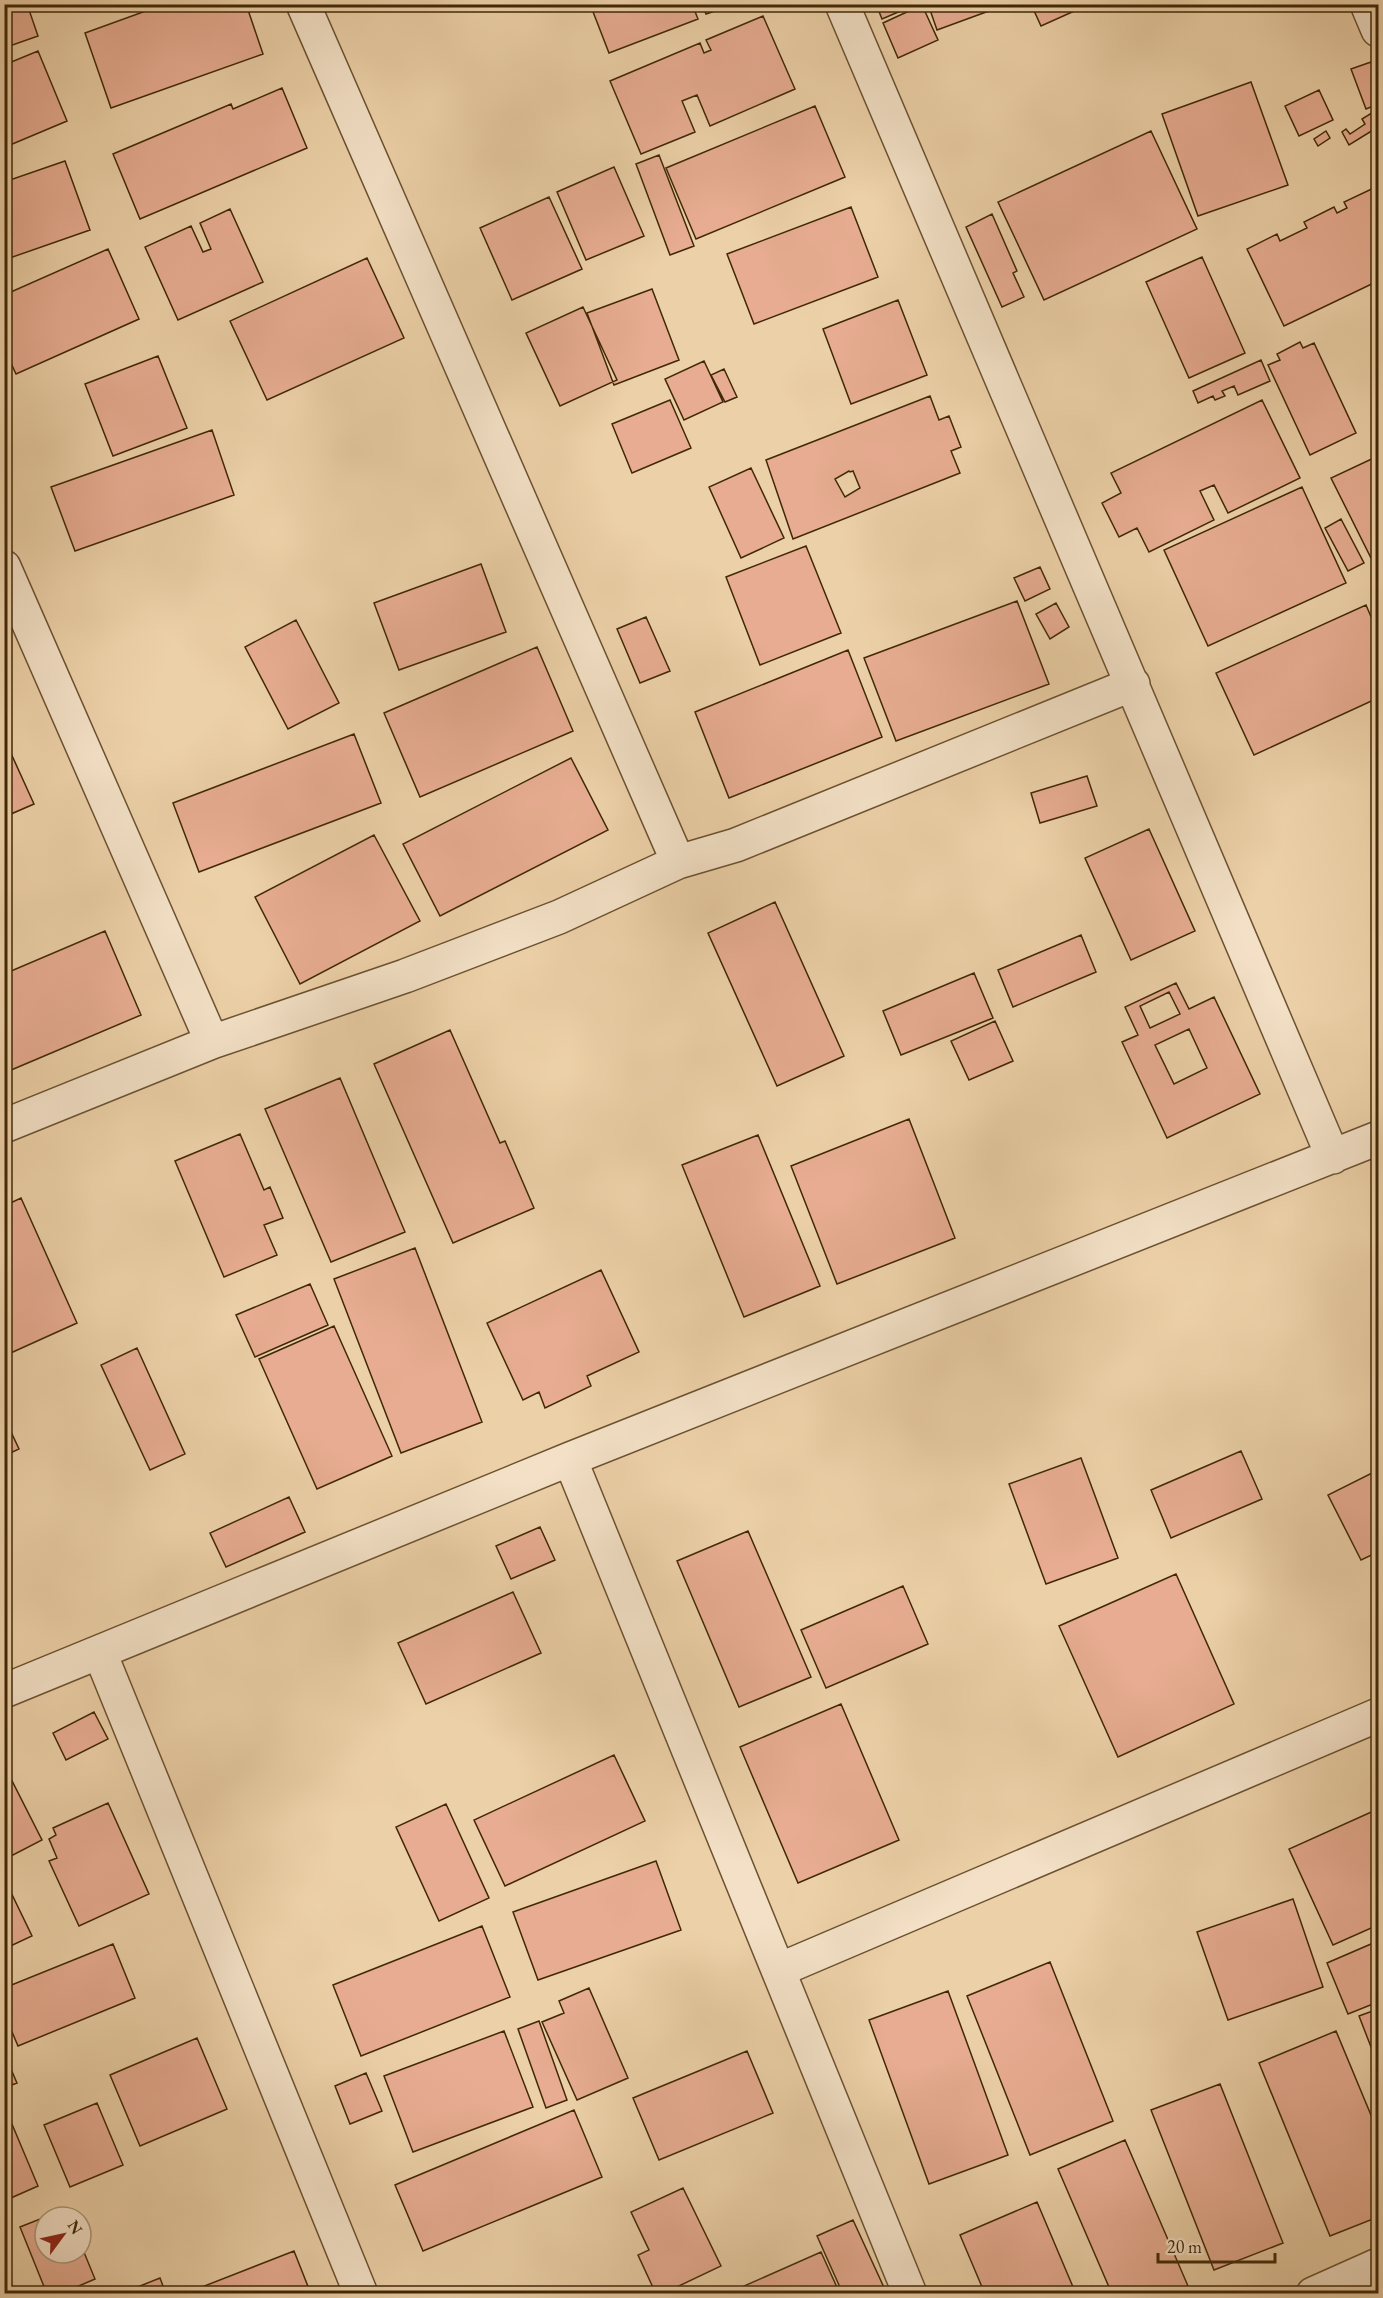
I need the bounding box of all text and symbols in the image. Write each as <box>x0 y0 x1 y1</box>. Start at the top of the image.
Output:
north arrow <box>33 2205 93 2265</box>
text: N <box>63 2216 88 2238</box>
scale bar <box>1158 2226 1275 2264</box>
text: 20 m <box>1167 2235 1202 2258</box>

